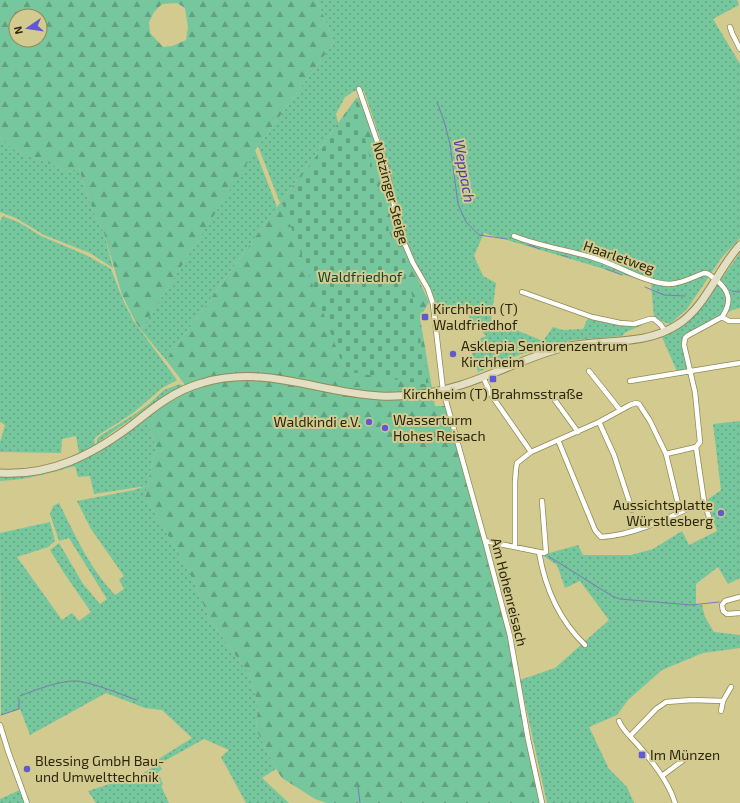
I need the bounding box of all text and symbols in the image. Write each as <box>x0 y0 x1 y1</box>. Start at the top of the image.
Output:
north arrow <box>8 8 48 48</box>
text: N <box>11 25 25 36</box>
water label: Weppach <box>451 138 479 204</box>
street label: Notzinger Steige <box>370 140 413 246</box>
street label: Haarletweg <box>581 236 657 277</box>
park label: Waldfriedhof <box>318 268 403 285</box>
place label: Kirchheim (T) Waldfriedhof <box>433 300 518 333</box>
marker: Kirchheim (T) Waldfriedhof <box>420 312 430 322</box>
place label: Asklepia Seniorenzentrum Kirchheim <box>461 337 628 370</box>
marker: Asklepia Seniorenzentrum Kirchheim <box>448 349 458 359</box>
marker: Kirchheim (T) Brahmsstraße <box>488 374 498 384</box>
place label: Kirchheim (T) Brahmsstraße <box>403 385 583 402</box>
place label: Wasserturm Hohes Reisach <box>393 411 486 444</box>
place label: Waldkindi e.V. <box>274 413 361 430</box>
marker: Waldkindi e.V. <box>364 417 374 427</box>
marker: Wasserturm Hohes Reisach <box>380 423 390 433</box>
place label: Aussichtsplatte Würstlesberg <box>613 496 713 529</box>
marker: Aussichtsplatte Würstlesberg <box>716 508 726 518</box>
street label: Am Hohenreisach <box>488 536 531 648</box>
place label: Im Münzen <box>650 746 720 763</box>
marker: Im Münzen <box>637 750 647 760</box>
place label: Blessing GmbH Bau- und Umwelttechnik <box>35 752 164 785</box>
marker: Blessing GmbH Bau- und Umwelttechnik <box>22 764 32 774</box>

